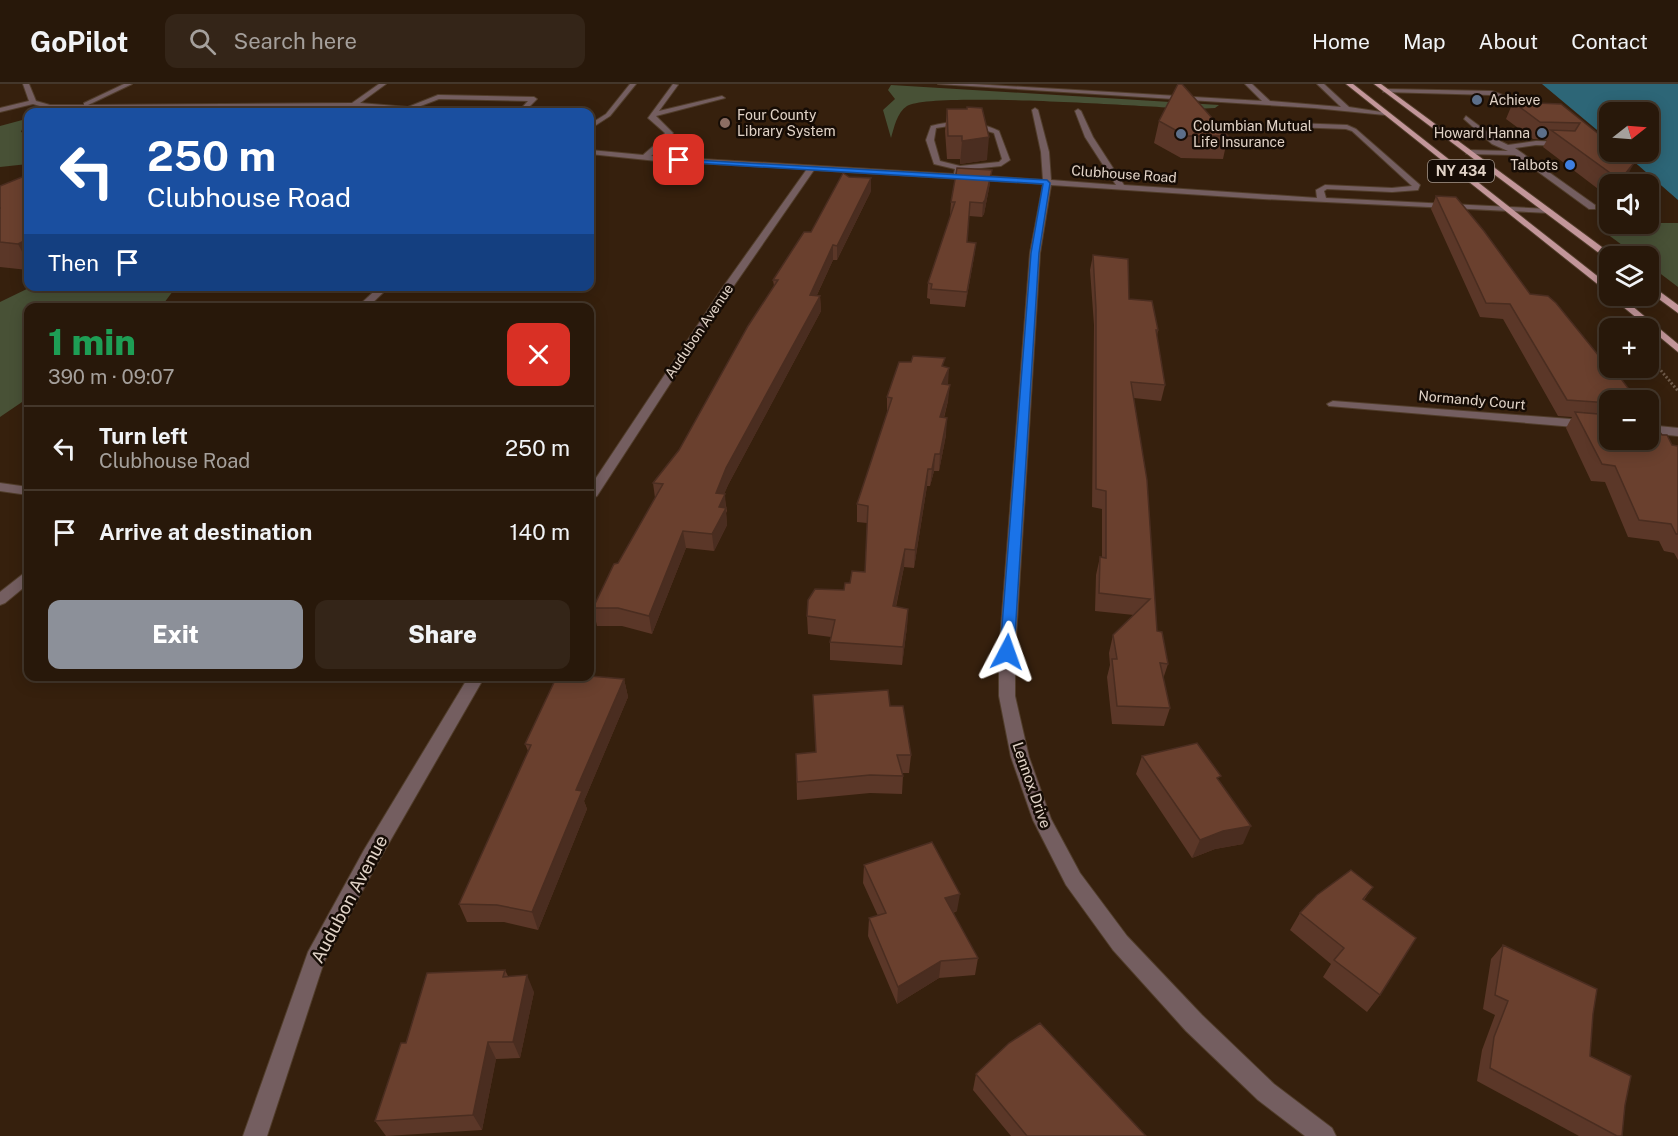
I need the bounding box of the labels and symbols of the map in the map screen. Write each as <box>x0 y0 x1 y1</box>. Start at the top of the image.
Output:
place label: Achieve <box>1489 92 1541 108</box>
marker: Achieve <box>1470 93 1484 107</box>
north arrow <box>1599 102 1659 162</box>
place label: Four County Library System <box>737 107 836 139</box>
marker: Four County Library System <box>718 116 732 130</box>
place label: Columbian Mutual Life Insurance <box>1193 118 1312 150</box>
place label: Howard Hanna <box>1434 125 1530 141</box>
marker: Howard Hanna <box>1535 126 1549 140</box>
marker: Columbian Mutual Life Insurance <box>1174 127 1188 141</box>
pin <box>653 134 704 185</box>
place label: Talbots <box>1510 157 1558 173</box>
marker: Talbots <box>1563 158 1577 172</box>
road number: NY 434 <box>1428 160 1494 182</box>
street label: Clubhouse Road <box>1071 162 1177 186</box>
street label: Audubon Avenue <box>662 281 737 381</box>
street label: Normandy Court <box>1418 387 1526 413</box>
position arrow <box>975 620 1039 684</box>
street label: Lennox Drive <box>1009 740 1055 830</box>
street label: Audubon Avenue <box>306 831 392 967</box>

